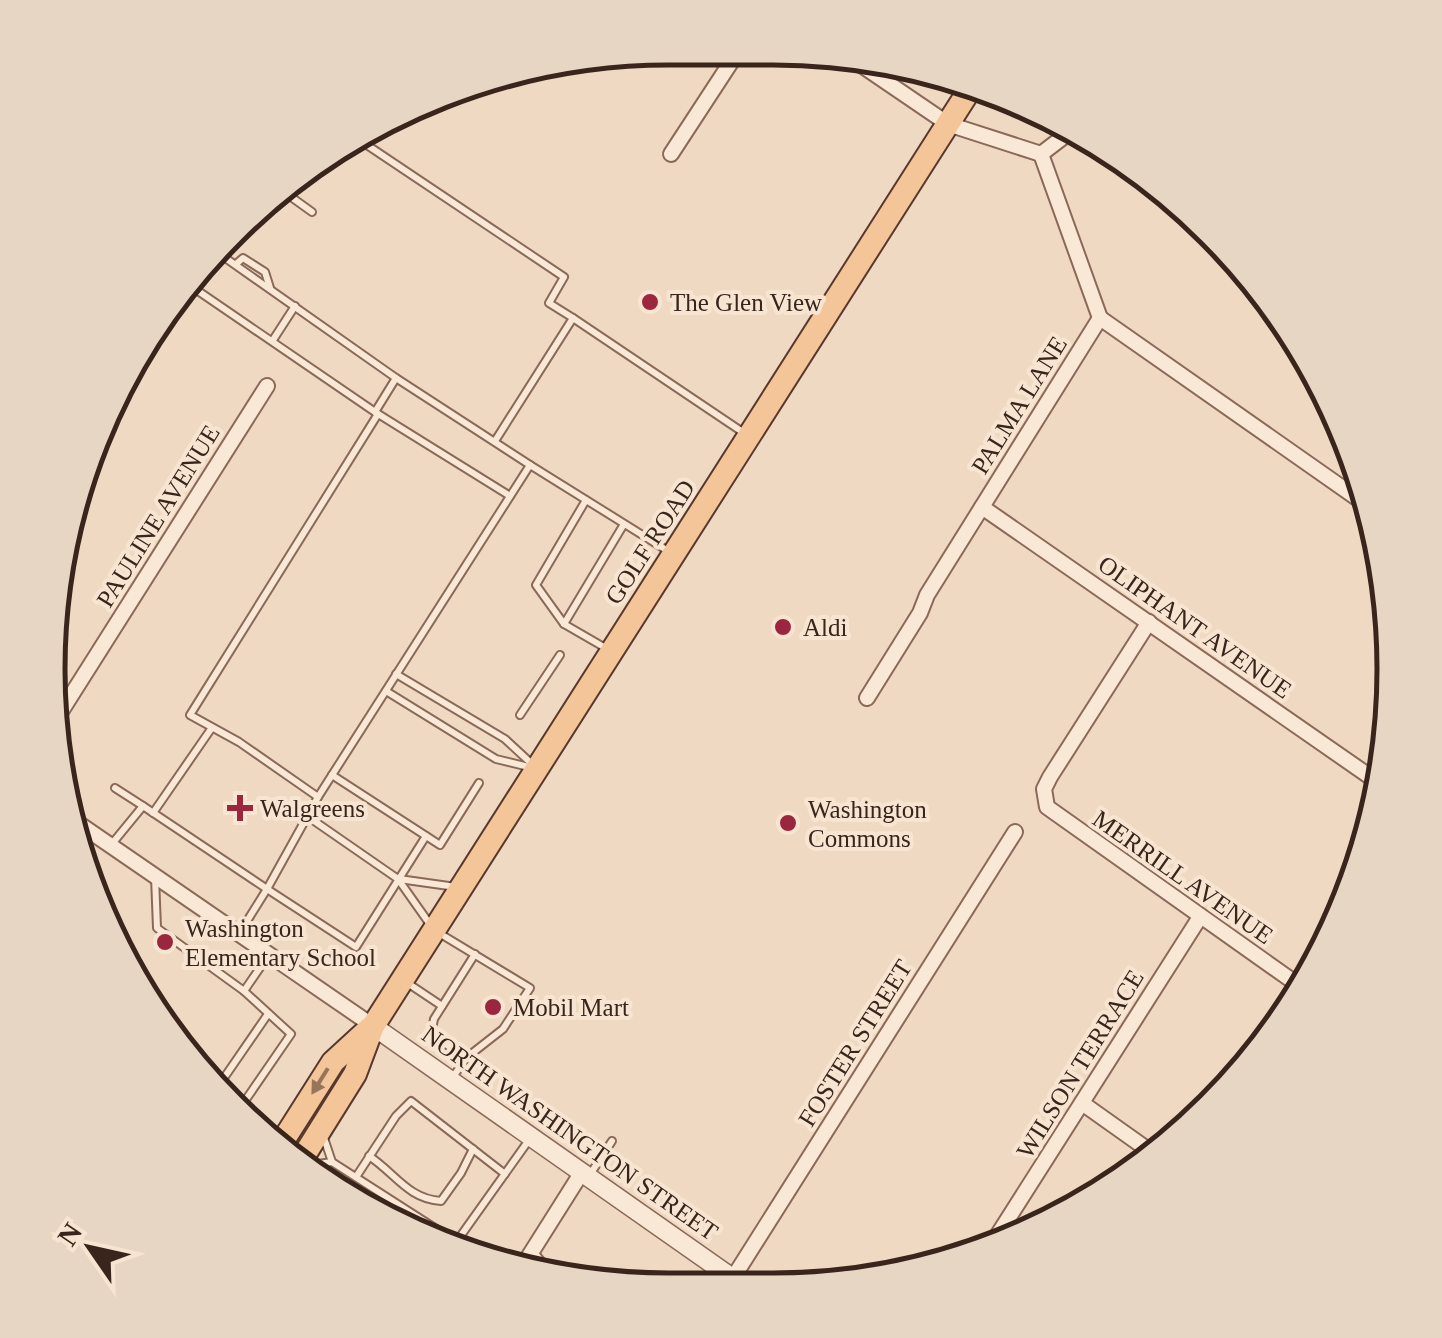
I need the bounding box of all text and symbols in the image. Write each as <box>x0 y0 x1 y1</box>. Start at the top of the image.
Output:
place label: The Glen View <box>670 289 822 316</box>
marker: The Glen View <box>639 291 661 313</box>
street label: PALMA LANE <box>966 331 1072 479</box>
street label: PAULINE AVENUE <box>91 420 225 612</box>
street label: GOLF ROAD <box>600 475 700 609</box>
street label: OLIPHANT AVENUE <box>1093 550 1297 704</box>
place label: Aldi <box>803 614 848 641</box>
marker: Aldi <box>772 616 794 638</box>
place label: Walgreens <box>260 795 365 822</box>
place label: Washington Commons <box>808 796 927 852</box>
marker: Walgreens <box>229 797 251 819</box>
street label: MERRILL AVENUE <box>1088 805 1278 949</box>
marker: Washington Commons <box>777 812 799 834</box>
place label: Washington Elementary School <box>185 915 376 971</box>
marker: Washington Elementary School <box>154 931 176 953</box>
street label: FOSTER STREET <box>793 955 917 1131</box>
street label: WILSON TERRACE <box>1011 965 1149 1163</box>
place label: Mobil Mart <box>513 994 629 1021</box>
marker: Mobil Mart <box>482 996 504 1018</box>
street label: NORTH WASHINGTON STREET <box>417 1020 723 1246</box>
one-way arrow <box>312 1068 330 1095</box>
north arrow <box>40 1198 140 1298</box>
text: N <box>51 1217 88 1251</box>

